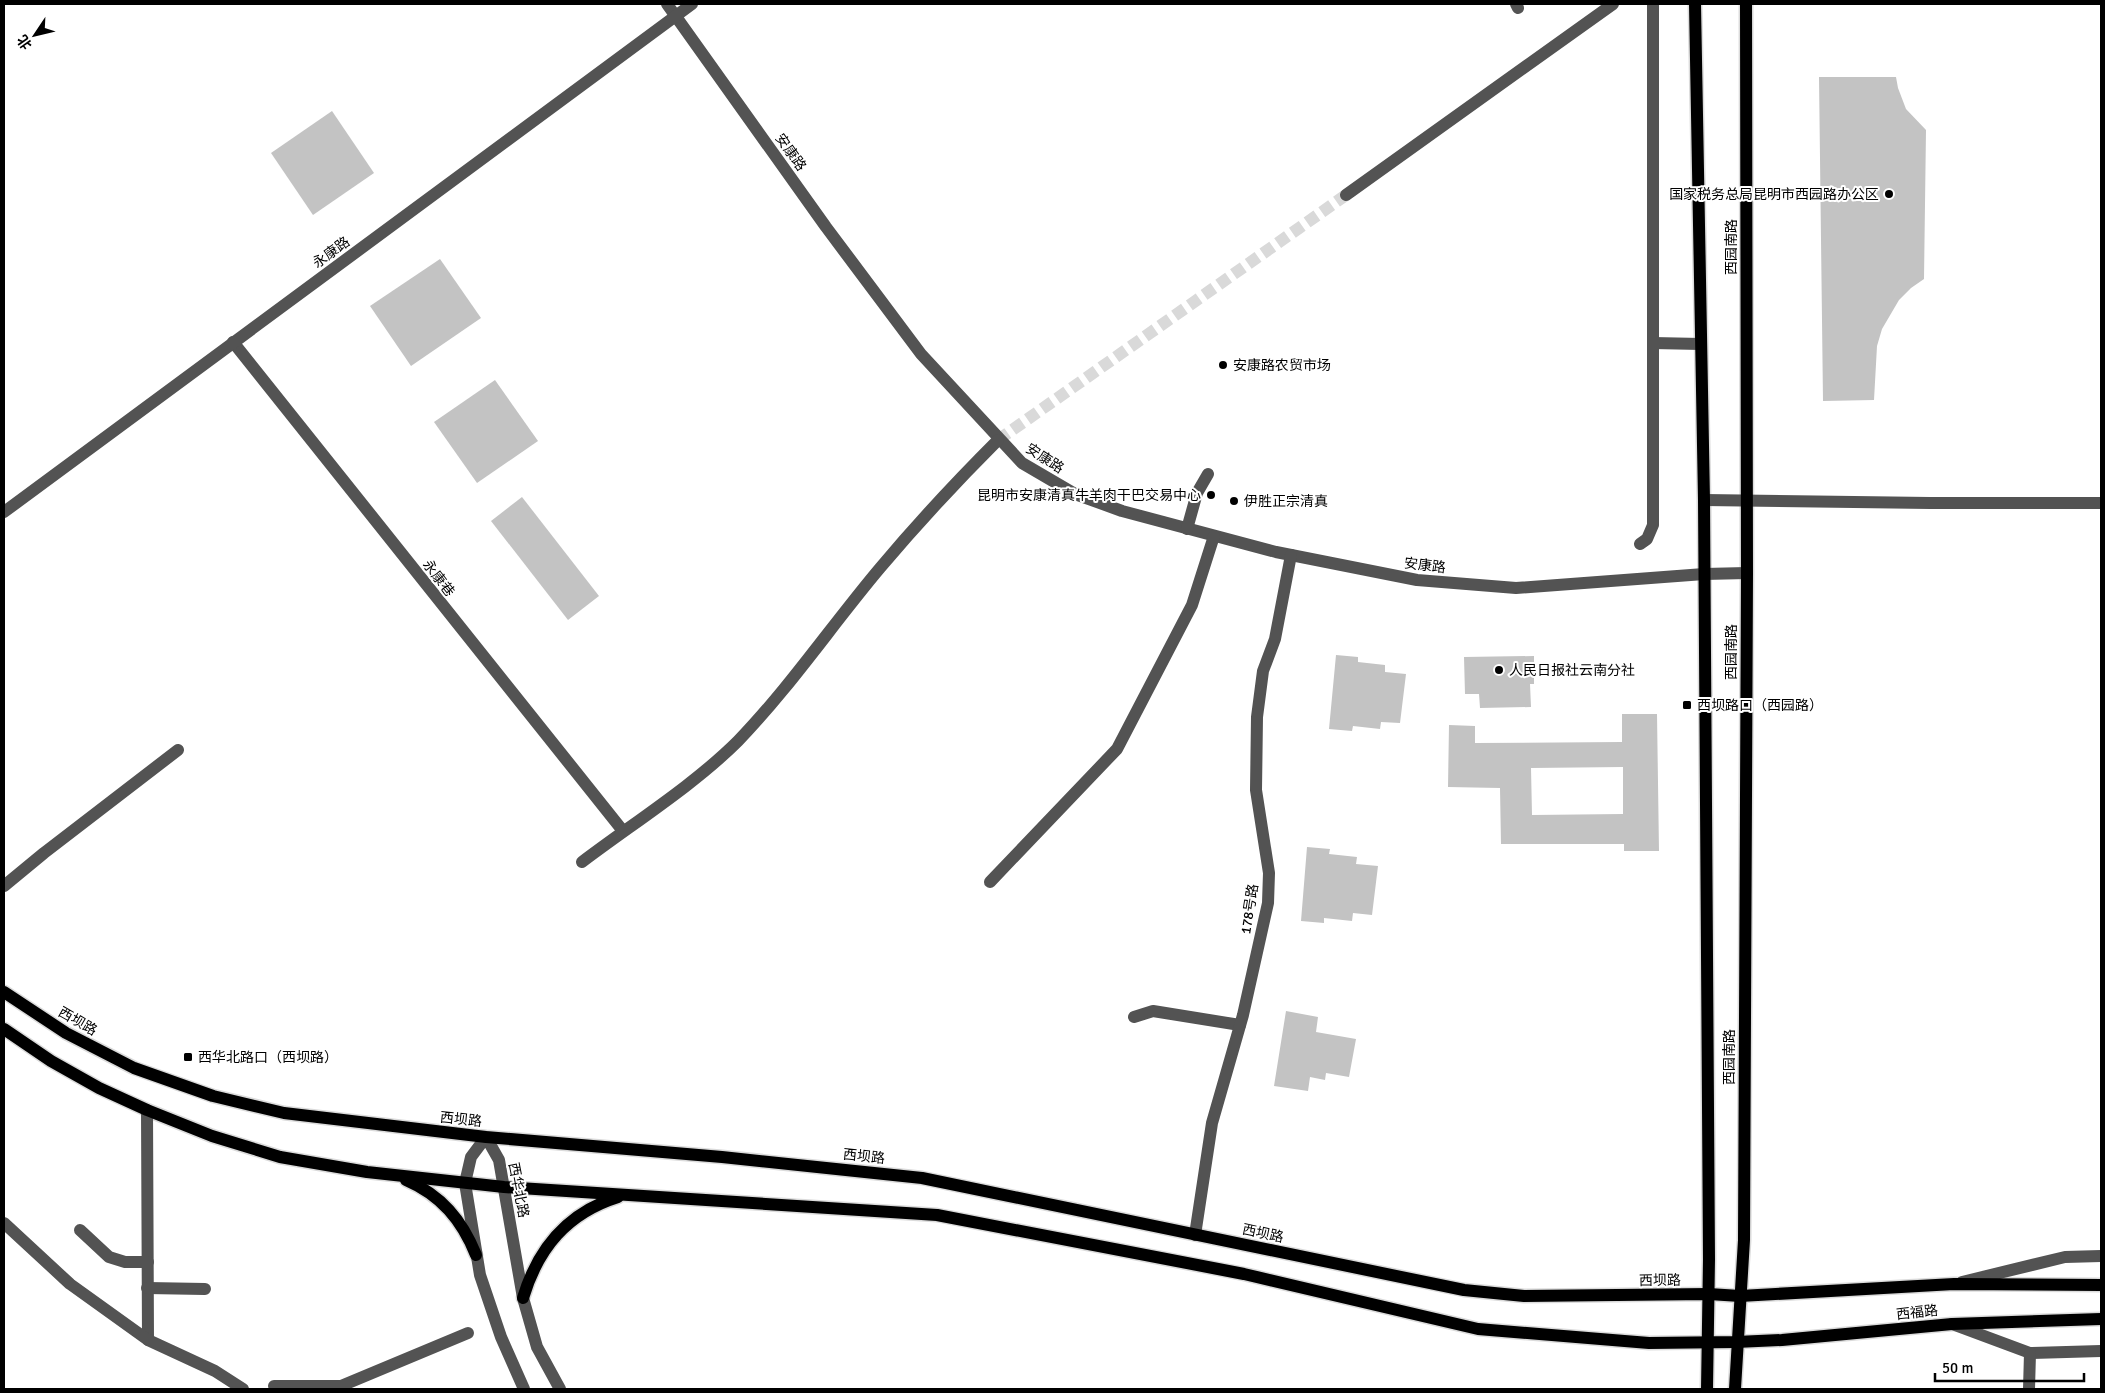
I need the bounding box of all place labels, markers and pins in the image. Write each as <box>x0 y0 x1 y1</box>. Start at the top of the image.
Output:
place label: 国家税务总局昆明市西园路办公区 <box>1669 186 1879 203</box>
marker: 国家税务总局昆明市西园路办公区 <box>1883 188 1895 200</box>
place label: 安康路农贸市场 <box>1233 357 1331 374</box>
marker: 安康路农贸市场 <box>1217 359 1229 371</box>
place label: 昆明市安康清真牛羊肉干巴交易中心 <box>977 487 1201 504</box>
marker: 昆明市安康清真牛羊肉干巴交易中心 <box>1205 489 1217 501</box>
place label: 伊胜正宗清真 <box>1244 493 1328 510</box>
marker: 伊胜正宗清真 <box>1228 495 1240 507</box>
place label: 人民日报社云南分社 <box>1509 662 1635 679</box>
marker: 人民日报社云南分社 <box>1493 664 1505 676</box>
place label: 西坝路口（西园路） <box>1697 697 1823 714</box>
marker: 西坝路口（西园路） <box>1681 699 1693 711</box>
place label: 西华北路口（西坝路） <box>198 1049 338 1066</box>
marker: 西华北路口（西坝路） <box>182 1051 194 1063</box>

